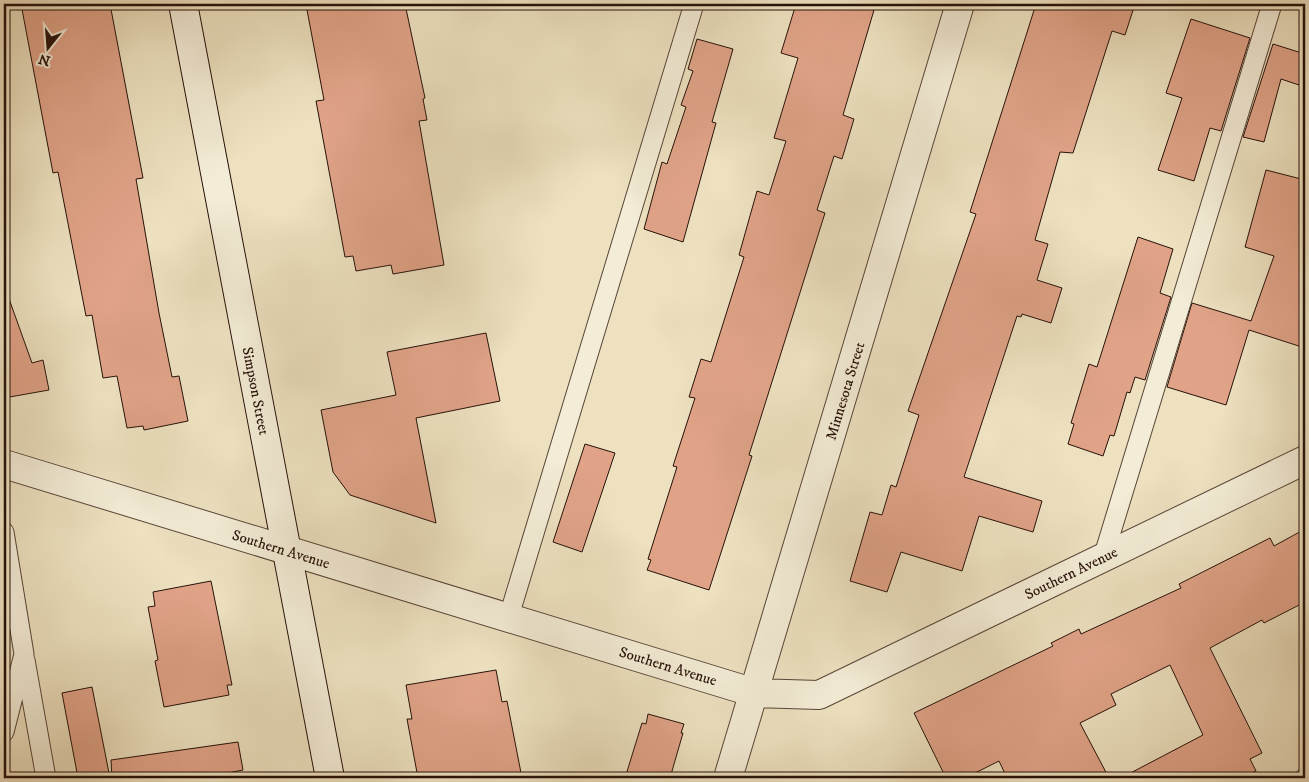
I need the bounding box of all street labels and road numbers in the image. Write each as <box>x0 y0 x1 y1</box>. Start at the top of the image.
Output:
street label: Minnesota Street <box>822 340 869 443</box>
street label: Simpson Street <box>238 345 273 437</box>
street label: Southern Avenue <box>230 526 332 573</box>
street label: Southern Avenue <box>1022 543 1121 604</box>
street label: Southern Avenue <box>617 643 719 690</box>

